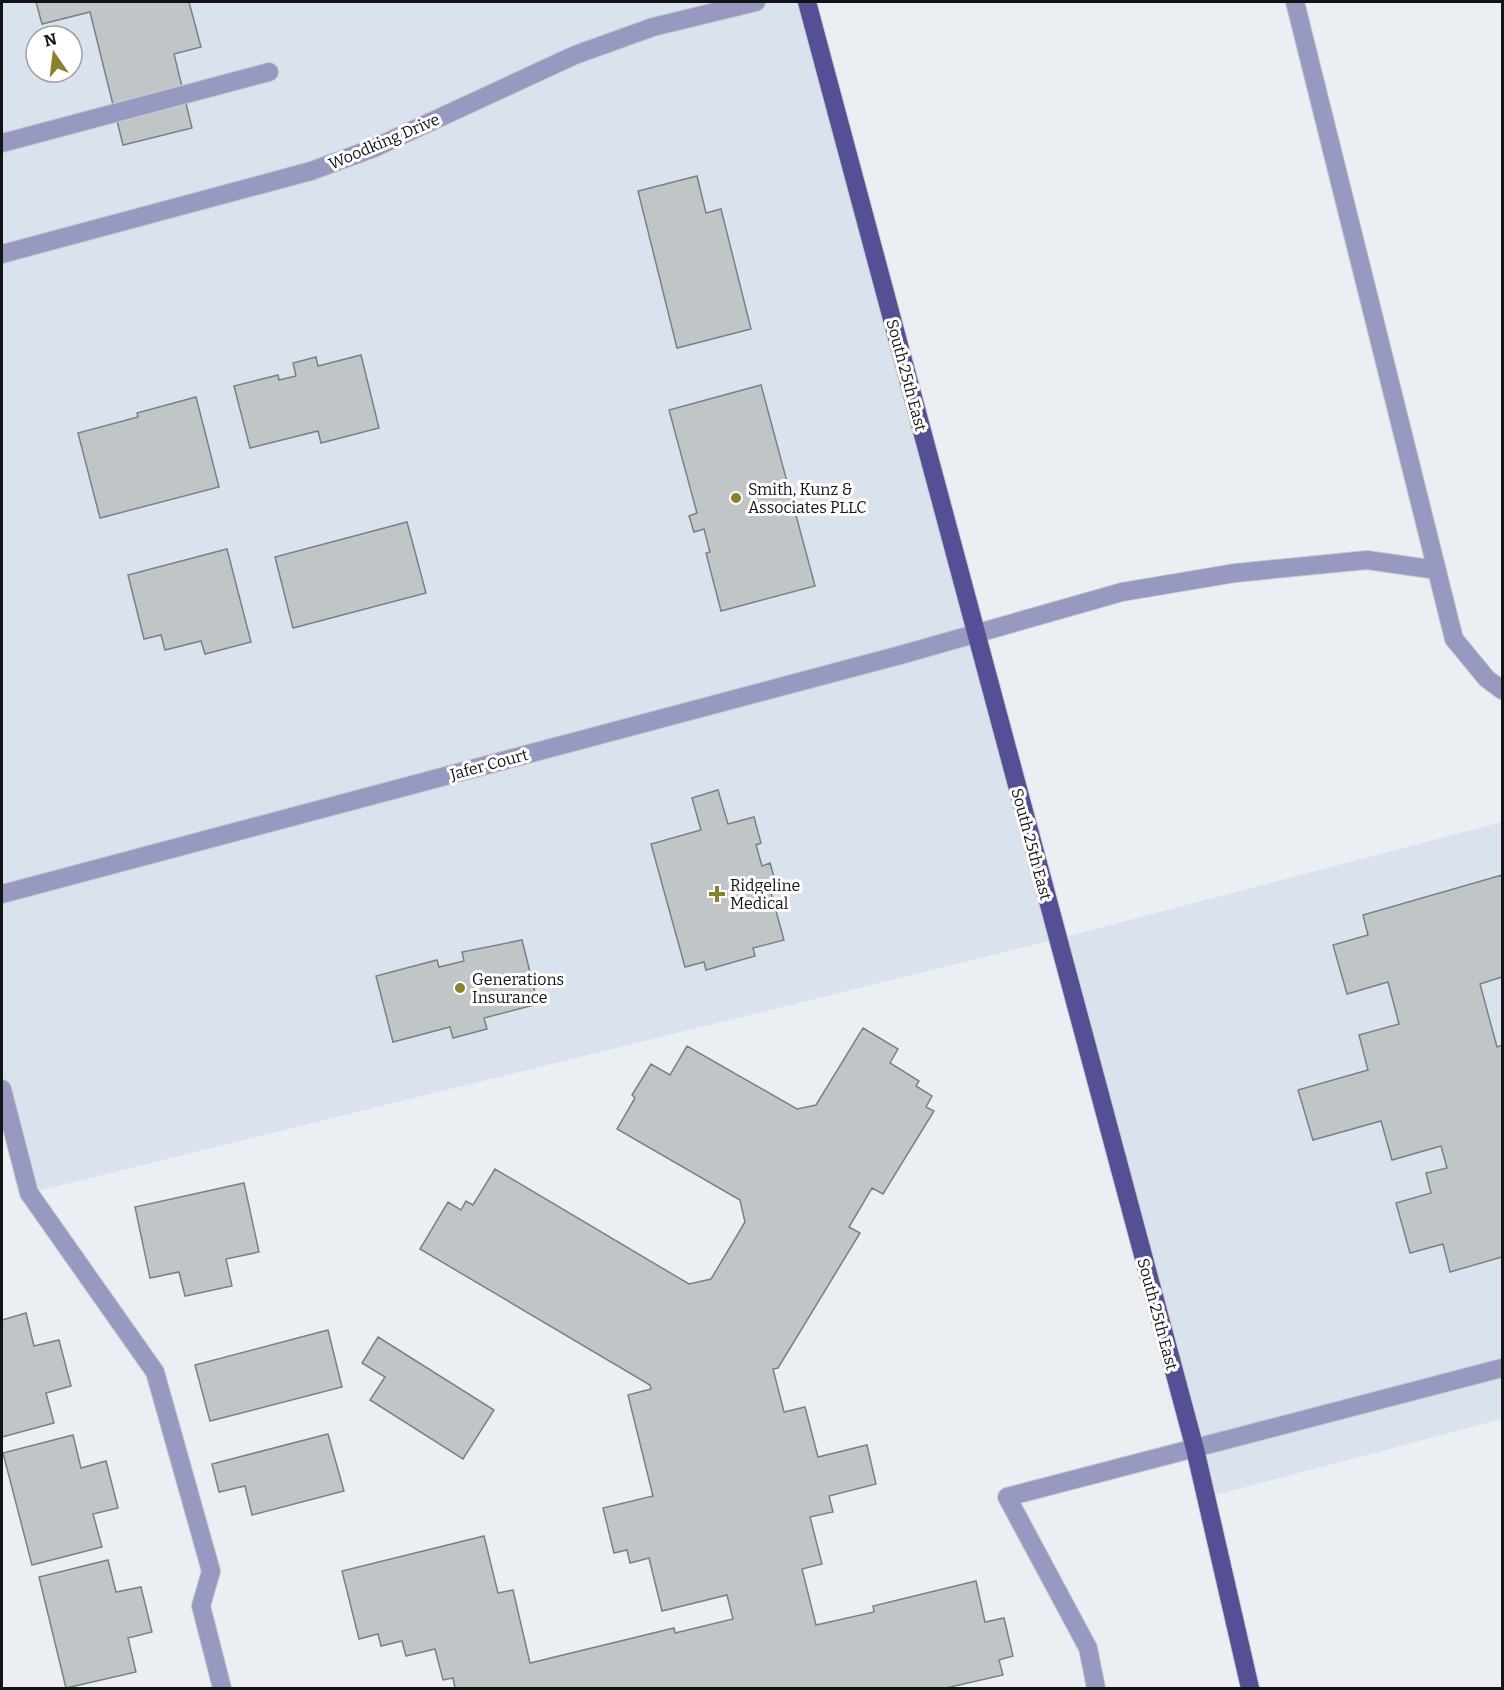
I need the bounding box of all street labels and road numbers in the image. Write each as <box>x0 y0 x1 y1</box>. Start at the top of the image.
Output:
street label: Woodking Drive <box>326 110 442 173</box>
street label: South 25th East <box>882 317 931 433</box>
street label: Jafer Court <box>447 745 530 784</box>
street label: South 25th East <box>1007 786 1056 902</box>
street label: South 25th East <box>1133 1256 1182 1372</box>

